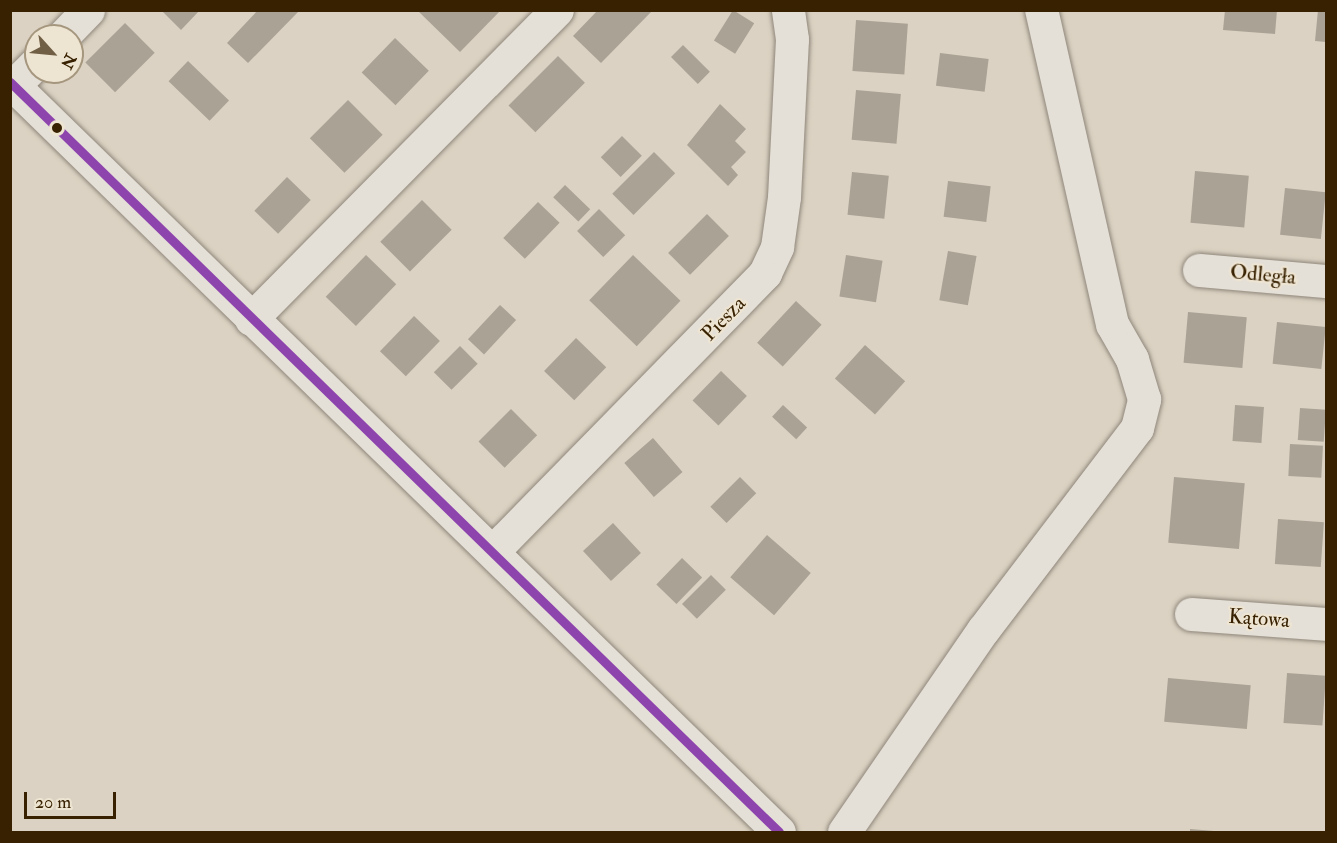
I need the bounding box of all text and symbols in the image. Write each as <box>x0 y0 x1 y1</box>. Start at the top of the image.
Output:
north arrow <box>24 24 84 84</box>
text: N <box>56 50 80 72</box>
unlabelled marker <box>51 122 63 134</box>
street label: Odległa <box>1229 260 1297 290</box>
street label: Piesza <box>697 291 751 347</box>
street label: Kątowa <box>1227 604 1291 634</box>
scale bar <box>27 780 118 818</box>
text: 20 m <box>35 791 71 814</box>

